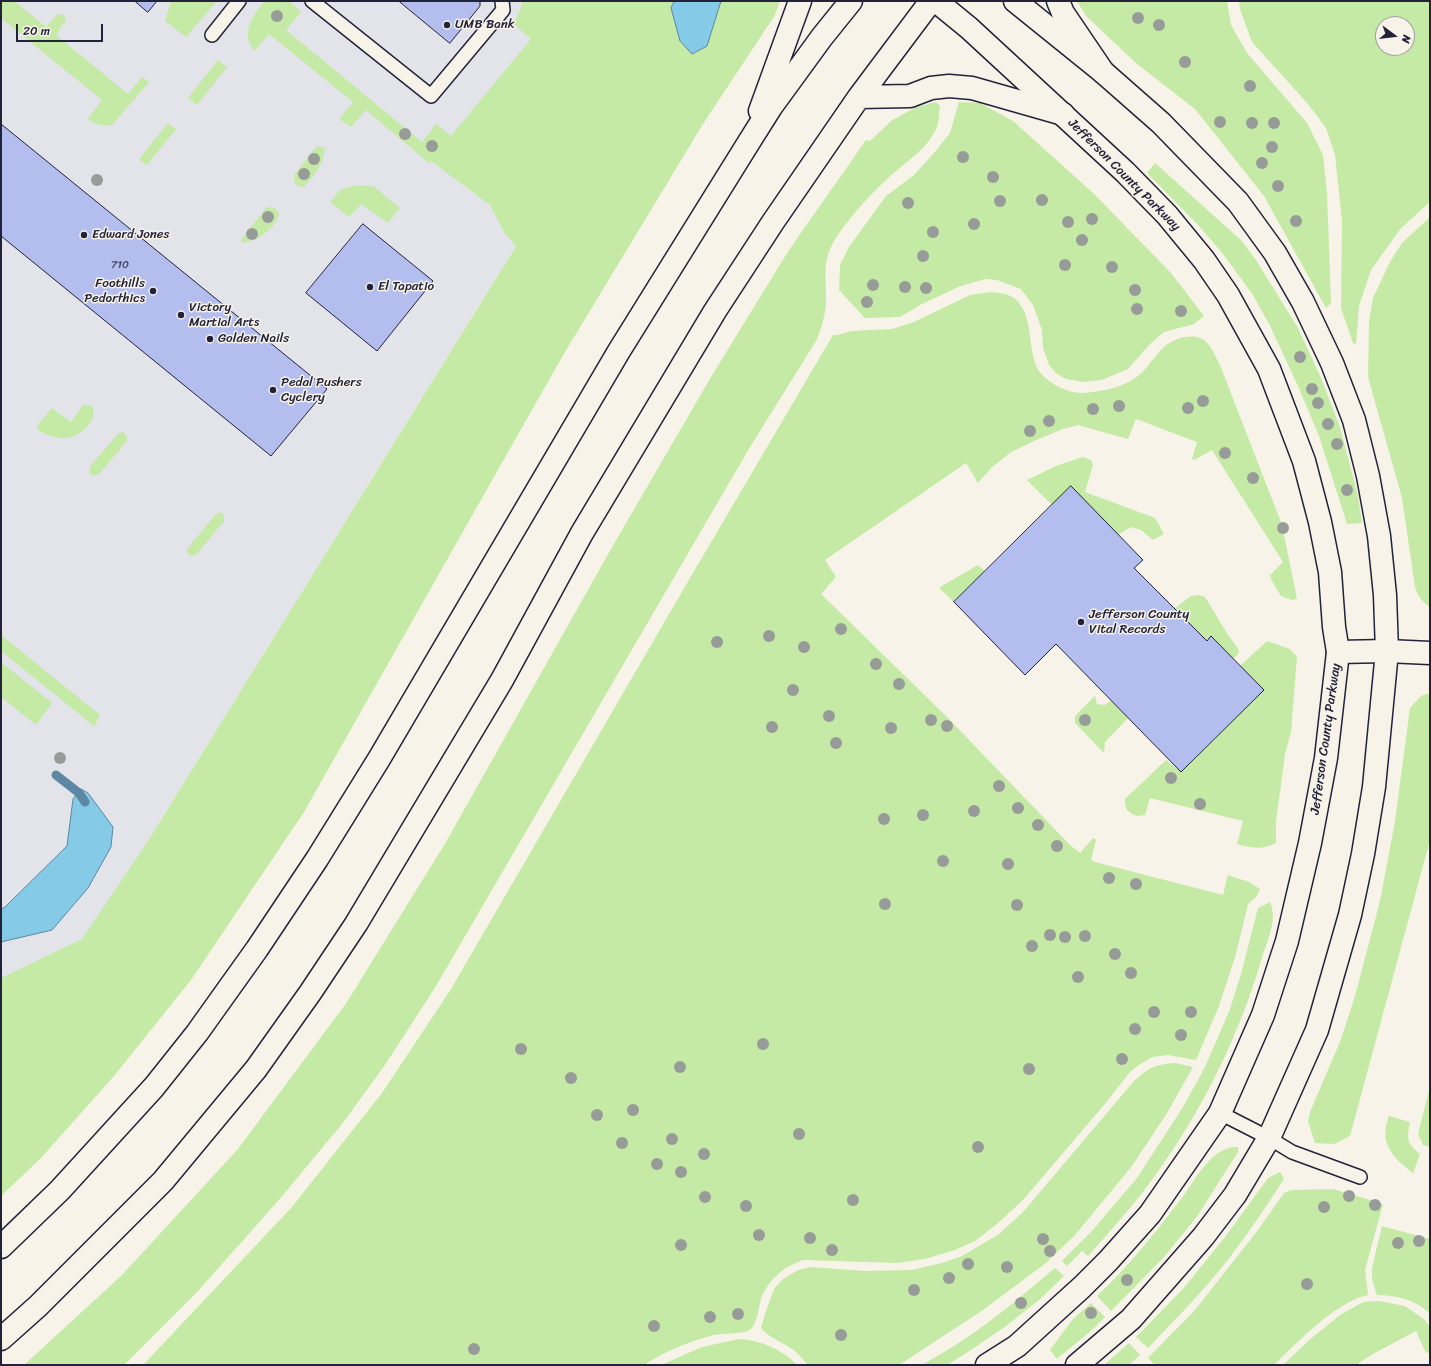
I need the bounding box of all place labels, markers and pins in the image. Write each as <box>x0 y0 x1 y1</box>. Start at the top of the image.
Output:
place label: UMB Bank <box>455 17 515 33</box>
marker: UMB Bank <box>442 20 452 30</box>
place label: Edward Jones <box>92 227 170 243</box>
marker: Edward Jones <box>79 230 89 240</box>
place label: Foothills Pedorthics <box>84 276 145 307</box>
place label: El Tapatio <box>378 279 434 295</box>
marker: El Tapatio <box>365 282 375 292</box>
marker: Foothills Pedorthics <box>148 286 158 296</box>
place label: Victory Martial Arts <box>189 300 259 331</box>
marker: Victory Martial Arts <box>176 310 186 320</box>
place label: Golden Nails <box>218 331 289 347</box>
marker: Golden Nails <box>205 334 215 344</box>
place label: Pedal Pushers Cyclery <box>281 375 362 406</box>
marker: Pedal Pushers Cyclery <box>268 385 278 395</box>
place label: Jefferson County Vital Records <box>1089 607 1189 638</box>
marker: Jefferson County Vital Records <box>1076 617 1086 627</box>

